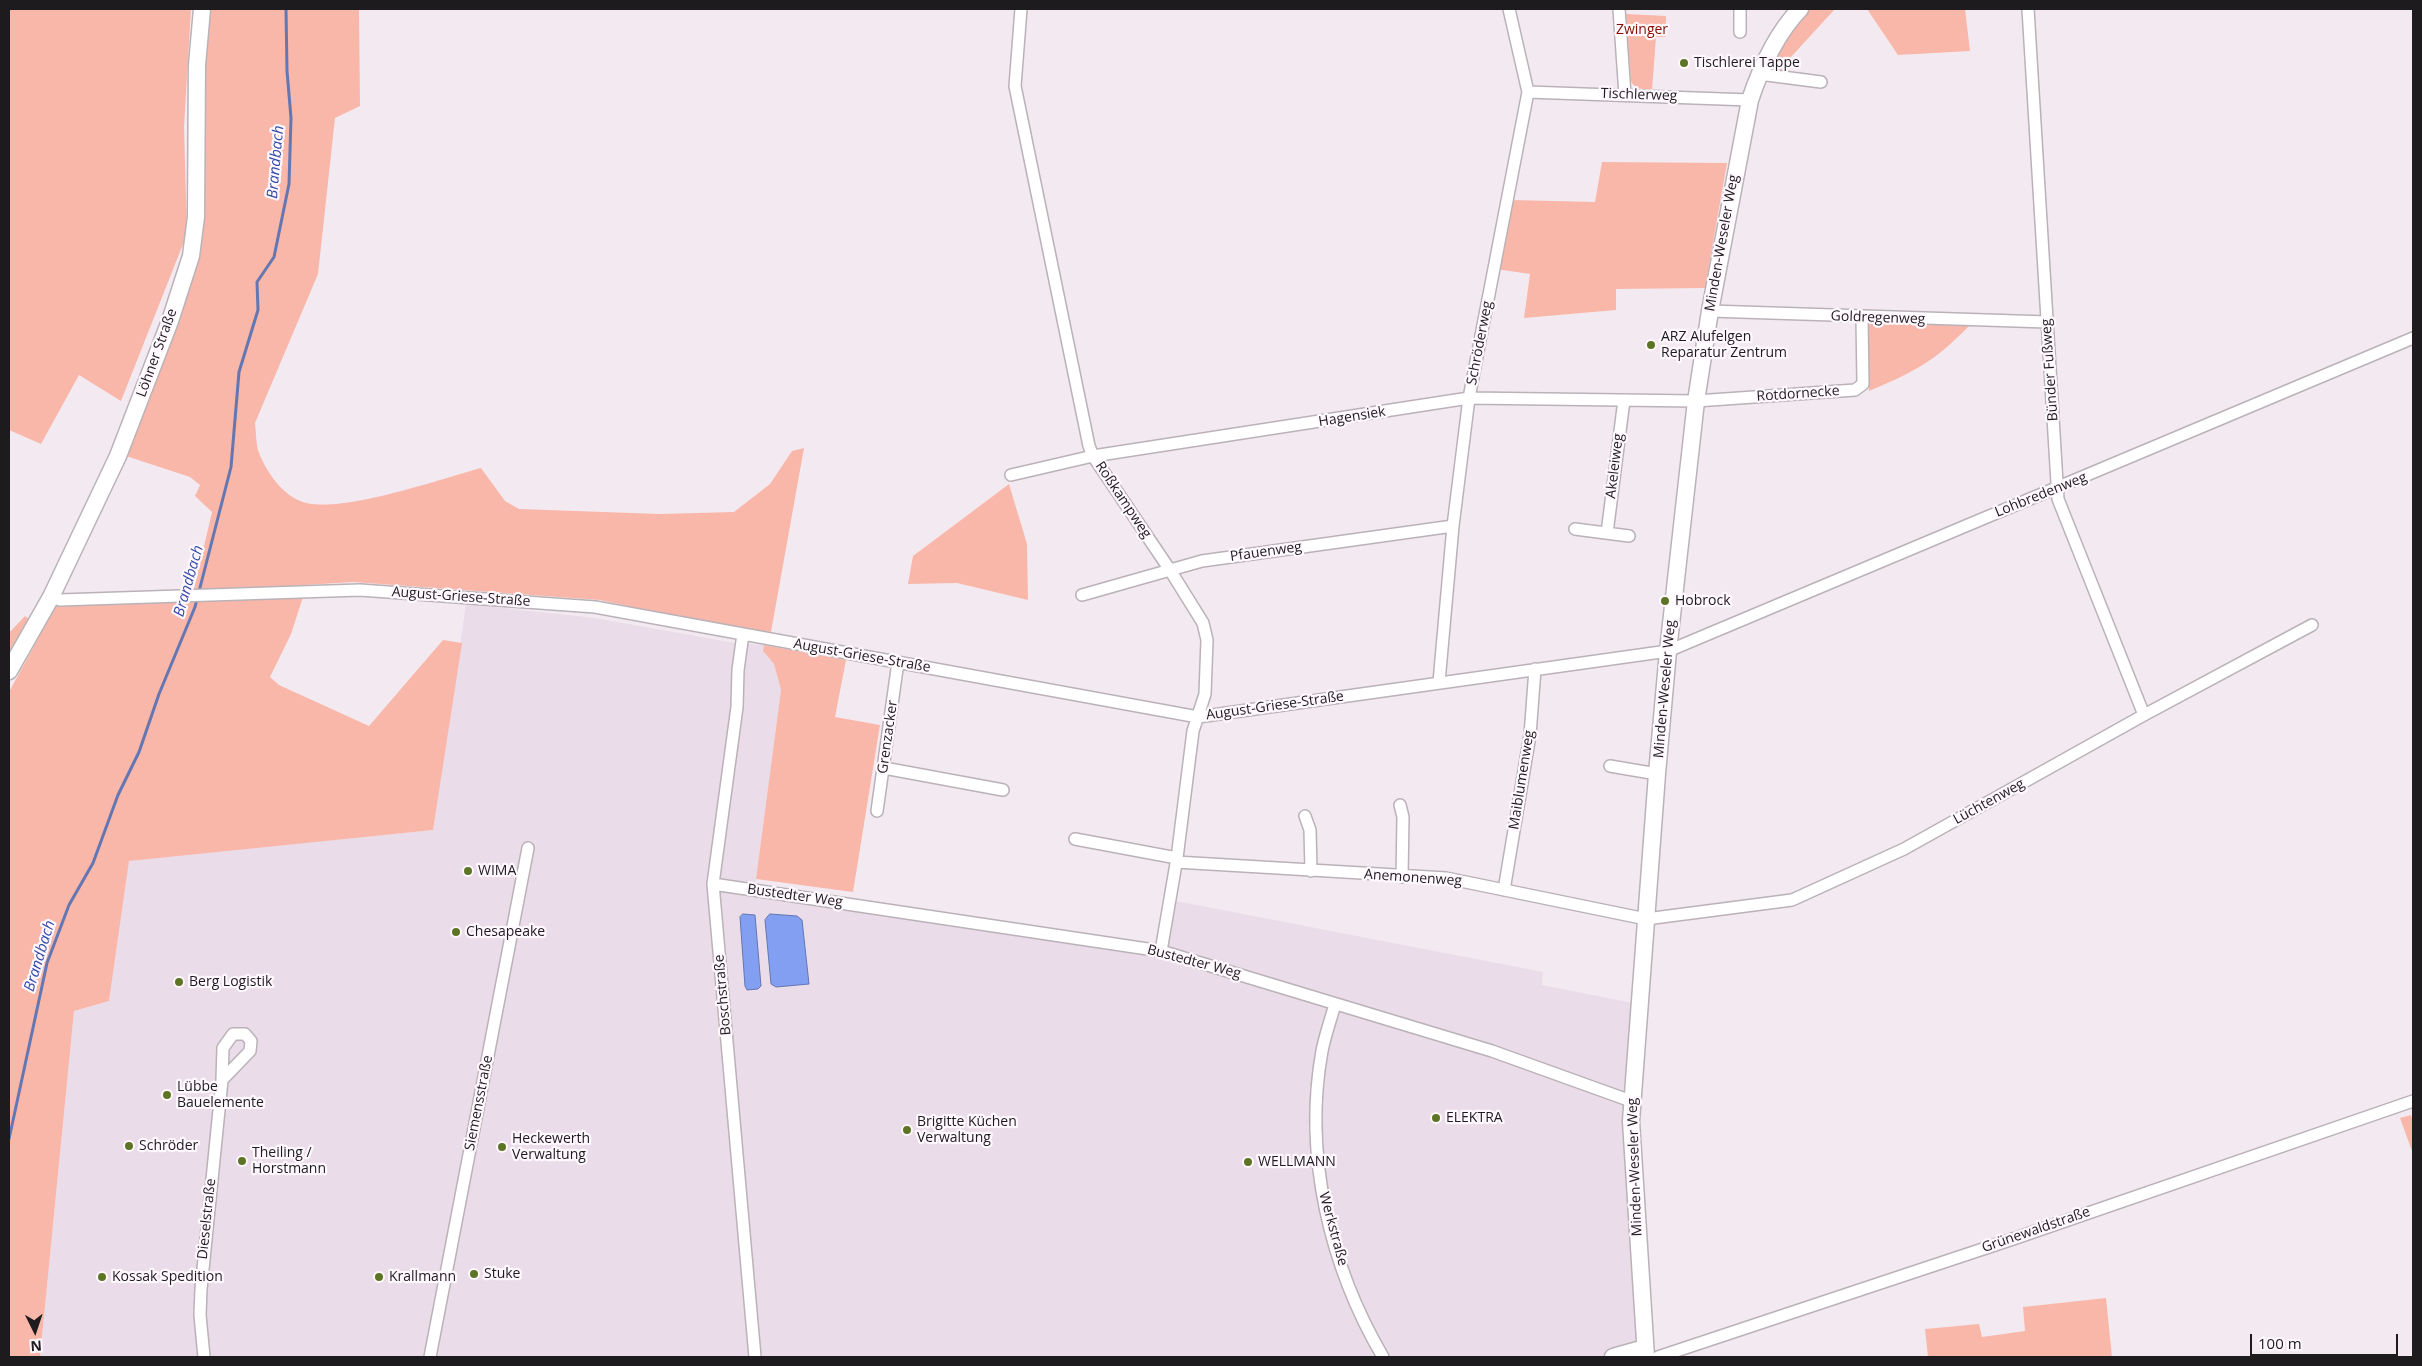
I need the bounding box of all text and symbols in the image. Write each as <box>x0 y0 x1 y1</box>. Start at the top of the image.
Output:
park label: Zwinger <box>1616 22 1668 38</box>
place label: Tischlerei Tappe <box>1694 55 1800 71</box>
marker: Tischlerei Tappe <box>1678 57 1690 69</box>
street label: Tischlerweg <box>1600 85 1678 105</box>
water label: Brandbach <box>264 125 288 199</box>
street label: Minden-Weseler Weg <box>1702 173 1742 313</box>
street label: Schröderweg <box>1464 299 1496 387</box>
street label: Löhner Straße <box>133 306 181 400</box>
street label: Goldregenweg <box>1830 308 1926 328</box>
street label: Bünder Fußweg <box>2038 318 2062 422</box>
place label: ARZ Alufelgen Reparatur Zentrum <box>1661 329 1787 362</box>
marker: ARZ Alufelgen Reparatur Zentrum <box>1645 339 1657 351</box>
street label: Rotdornecke <box>1756 383 1840 405</box>
street label: Hagensiek <box>1317 403 1387 431</box>
street label: Akeleiweg <box>1603 433 1627 499</box>
street label: Roßkampweg <box>1091 459 1155 541</box>
street label: Lohbredenweg <box>1993 469 2089 521</box>
street label: Pfauenweg <box>1229 539 1303 565</box>
water label: Brandbach <box>170 543 208 619</box>
street label: August-Griese-Straße <box>391 584 531 610</box>
place label: Hobrock <box>1675 593 1731 609</box>
marker: Hobrock <box>1659 595 1671 607</box>
street label: Minden-Weseler Weg <box>1651 619 1679 759</box>
street label: August-Griese-Straße <box>792 636 932 676</box>
street label: August-Griese-Straße <box>1205 688 1345 724</box>
street label: Grenzacker <box>875 699 901 775</box>
street label: Maiblumenweg <box>1506 729 1538 831</box>
street label: Lüchtenweg <box>1950 776 2028 828</box>
place label: WIMA <box>478 863 516 879</box>
marker: WIMA <box>462 865 474 877</box>
street label: Anemonenweg <box>1364 866 1462 890</box>
street label: Bustedter Weg <box>746 881 844 911</box>
water label: Brandbach <box>21 918 59 994</box>
place label: Chesapeake <box>466 924 545 940</box>
marker: Chesapeake <box>450 926 462 938</box>
street label: Bustedter Weg <box>1145 941 1243 983</box>
street label: Boschstraße <box>711 954 735 1036</box>
place label: Berg Logistik <box>189 974 272 990</box>
marker: Berg Logistik <box>173 976 185 988</box>
street label: Siemensstraße <box>462 1054 496 1152</box>
place label: Lübbe Bauelemente <box>177 1079 264 1112</box>
marker: Lübbe Bauelemente <box>161 1089 173 1101</box>
street label: Minden-Weseler Weg <box>1624 1097 1646 1237</box>
place label: ELEKTRA <box>1446 1110 1503 1126</box>
marker: ELEKTRA <box>1430 1112 1442 1124</box>
place label: Brigitte Küchen Verwaltung <box>917 1114 1017 1146</box>
marker: Brigitte Küchen Verwaltung <box>901 1124 913 1136</box>
place label: Heckewerth Verwaltung <box>512 1131 590 1164</box>
place label: Schröder <box>139 1138 198 1154</box>
marker: Schröder <box>123 1140 135 1152</box>
marker: Heckewerth Verwaltung <box>496 1141 508 1153</box>
place label: Theiling / Horstmann <box>252 1145 326 1178</box>
place label: WELLMANN <box>1258 1154 1336 1170</box>
marker: Theiling / Horstmann <box>236 1155 248 1167</box>
marker: WELLMANN <box>1242 1156 1254 1168</box>
street label: Dieselstraße <box>194 1178 220 1260</box>
street label: Werkstraße <box>1315 1190 1351 1268</box>
street label: Grünewaldstraße <box>1980 1204 2092 1256</box>
place label: Stuke <box>484 1266 520 1282</box>
marker: Stuke <box>468 1268 480 1280</box>
place label: Kossak Spedition <box>112 1269 223 1285</box>
place label: Krallmann <box>389 1269 456 1285</box>
marker: Kossak Spedition <box>96 1271 108 1283</box>
marker: Krallmann <box>373 1271 385 1283</box>
north arrow <box>10 1306 60 1356</box>
scale bar <box>2252 1324 2400 1356</box>
text: 100 m <box>2258 1333 2302 1353</box>
text: N <box>30 1337 42 1356</box>

